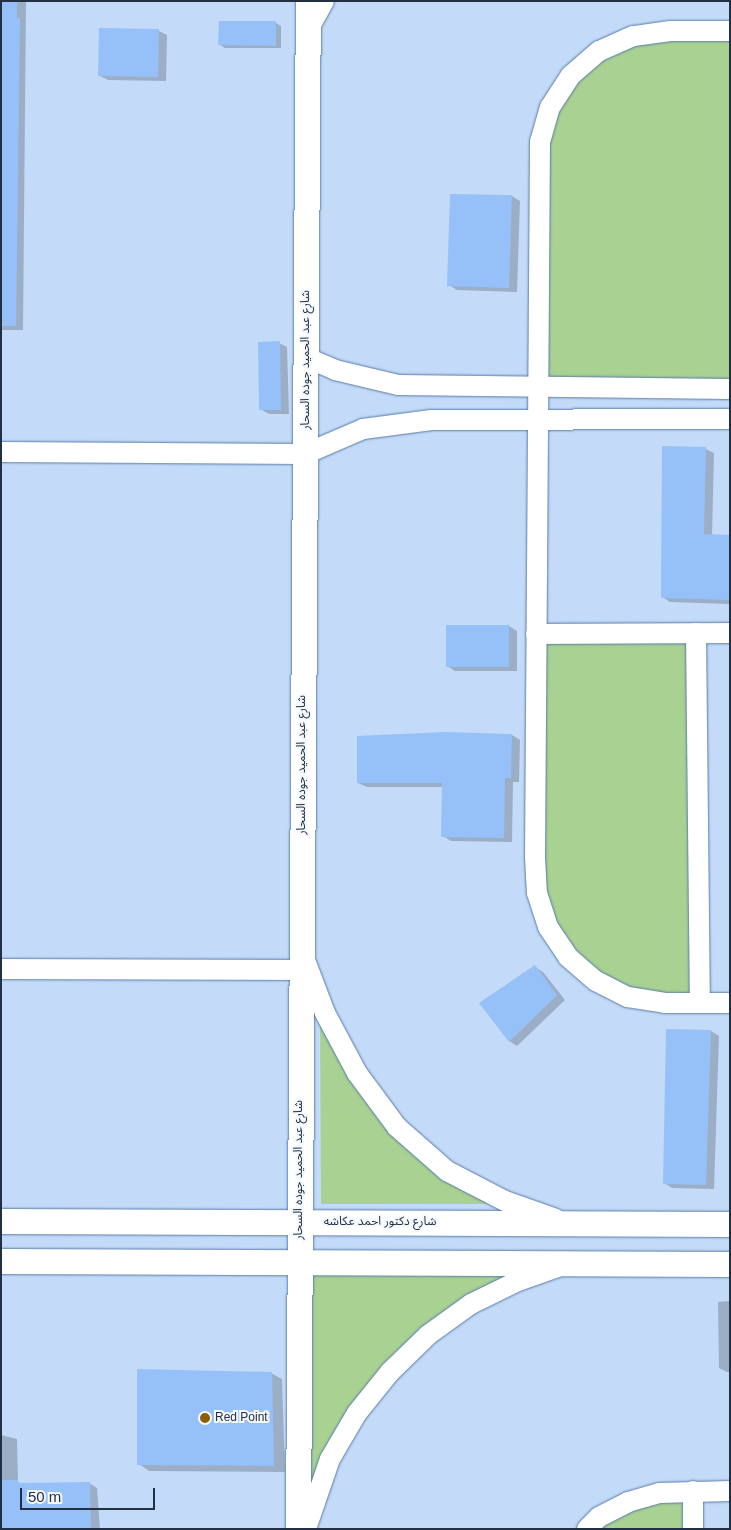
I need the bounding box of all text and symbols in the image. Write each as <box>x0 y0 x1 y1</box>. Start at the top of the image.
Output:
street label: شارع عبد الحميد جوده السحار <box>299 290 313 430</box>
street label: شارع عبد الحميد جوده السحار <box>295 695 309 835</box>
street label: شارع عبد الحميد جوده السحار <box>292 1100 306 1240</box>
street label: شارع دكتور احمد عكاشه <box>324 1215 436 1229</box>
place label: Red Point <box>215 1411 268 1425</box>
marker: Red Point <box>199 1412 211 1424</box>
scale bar <box>22 1478 158 1510</box>
text: 50 m <box>28 1488 61 1505</box>

